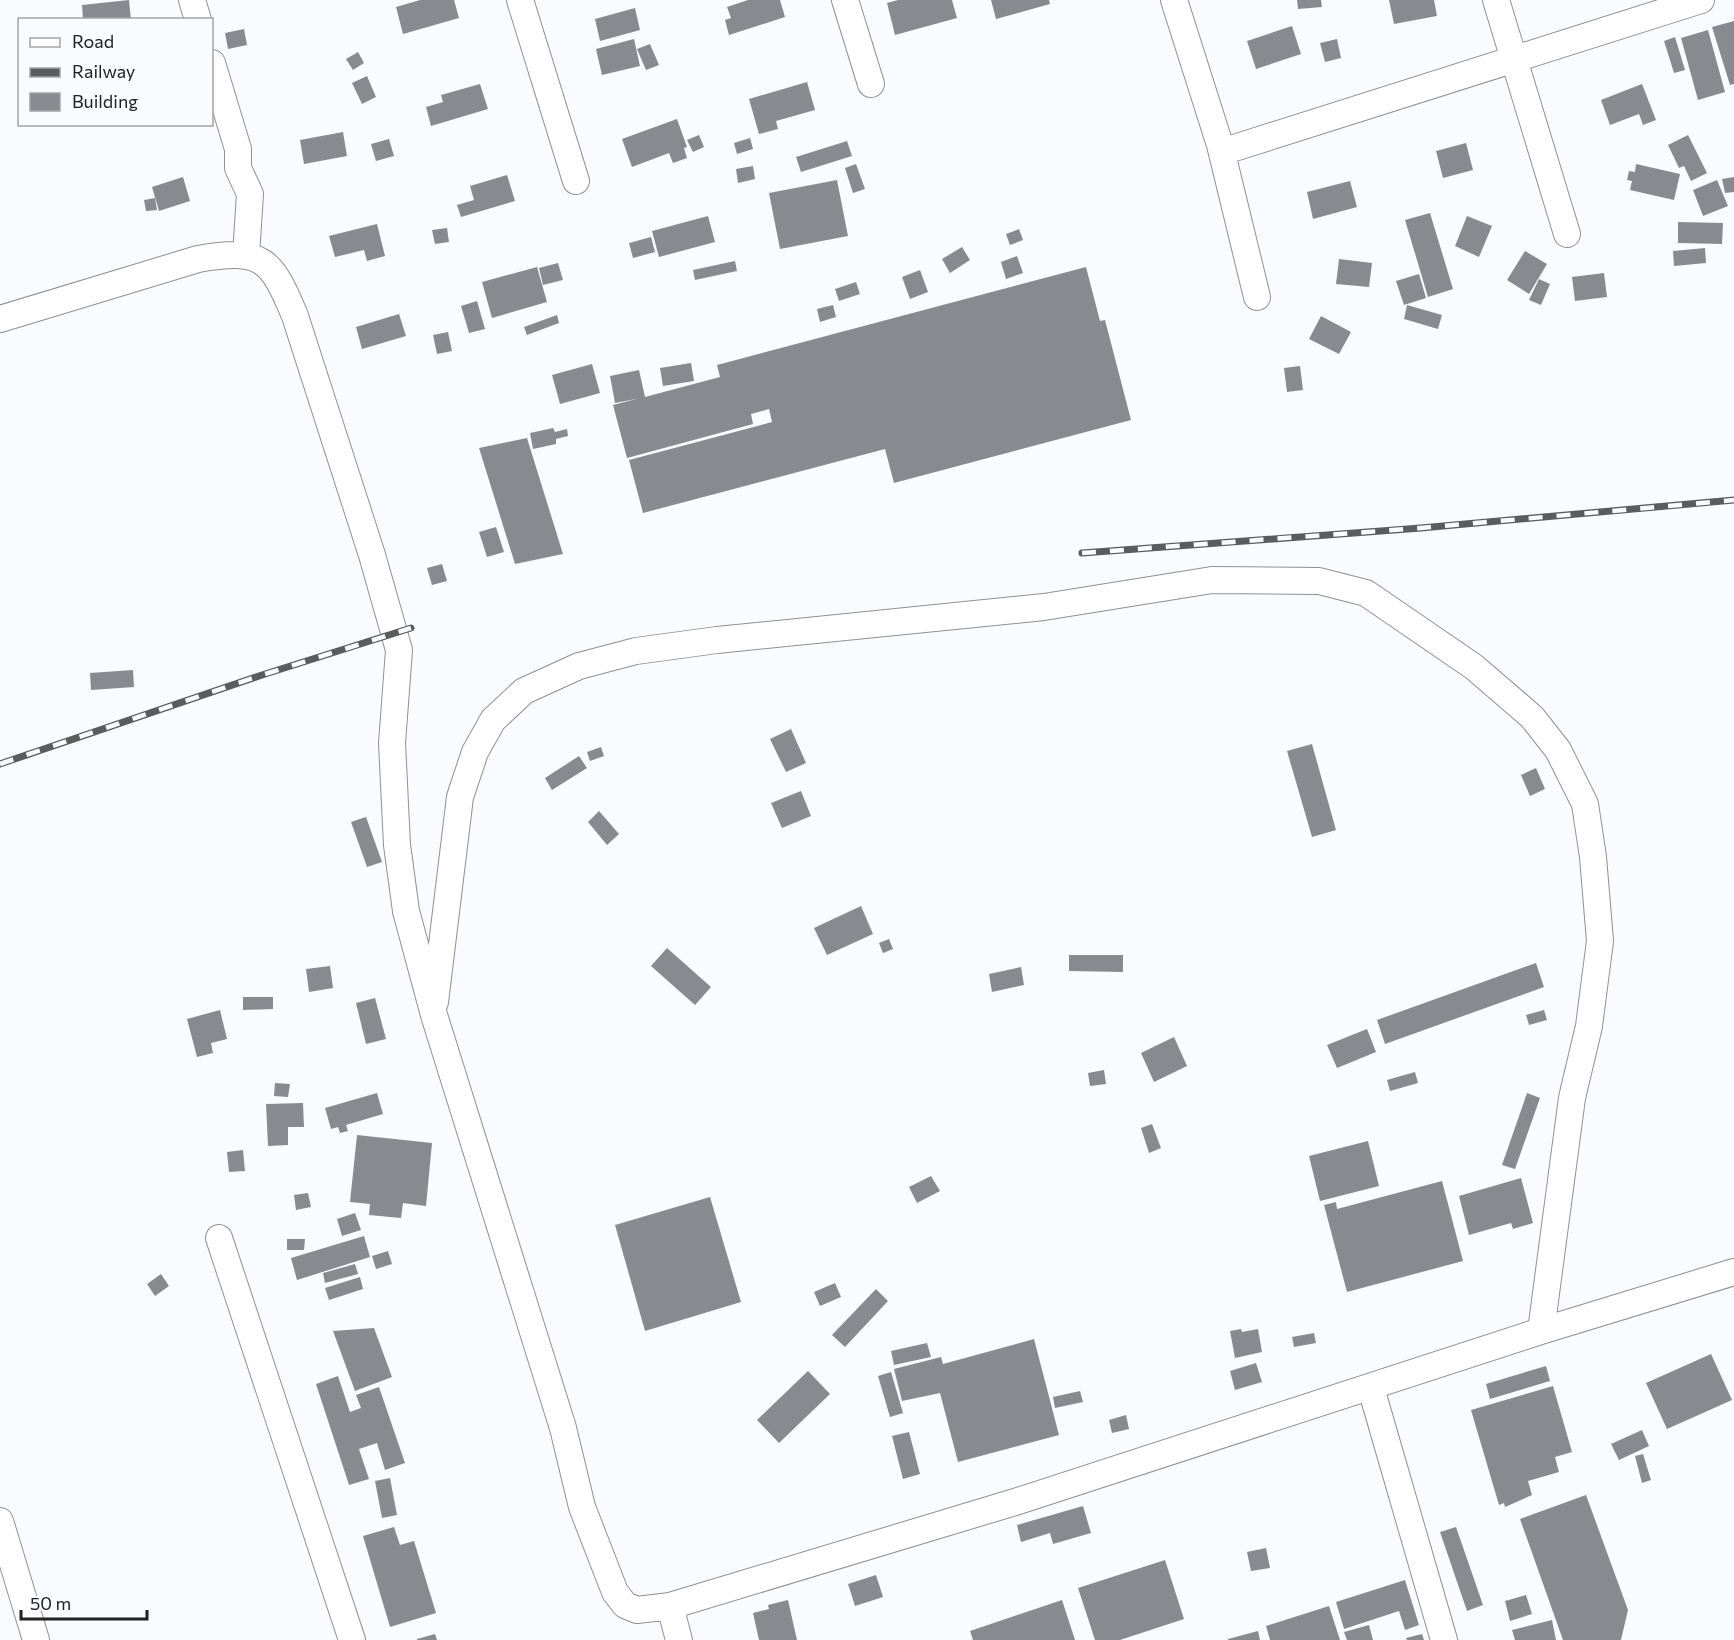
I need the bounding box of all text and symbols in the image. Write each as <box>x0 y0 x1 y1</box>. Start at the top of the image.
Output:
legend <box>18 18 213 126</box>
text: Road <box>72 30 114 52</box>
text: Railway <box>72 60 135 82</box>
text: Building <box>72 90 138 112</box>
scale bar <box>21 1583 147 1621</box>
text: 50 m <box>30 1592 71 1614</box>

